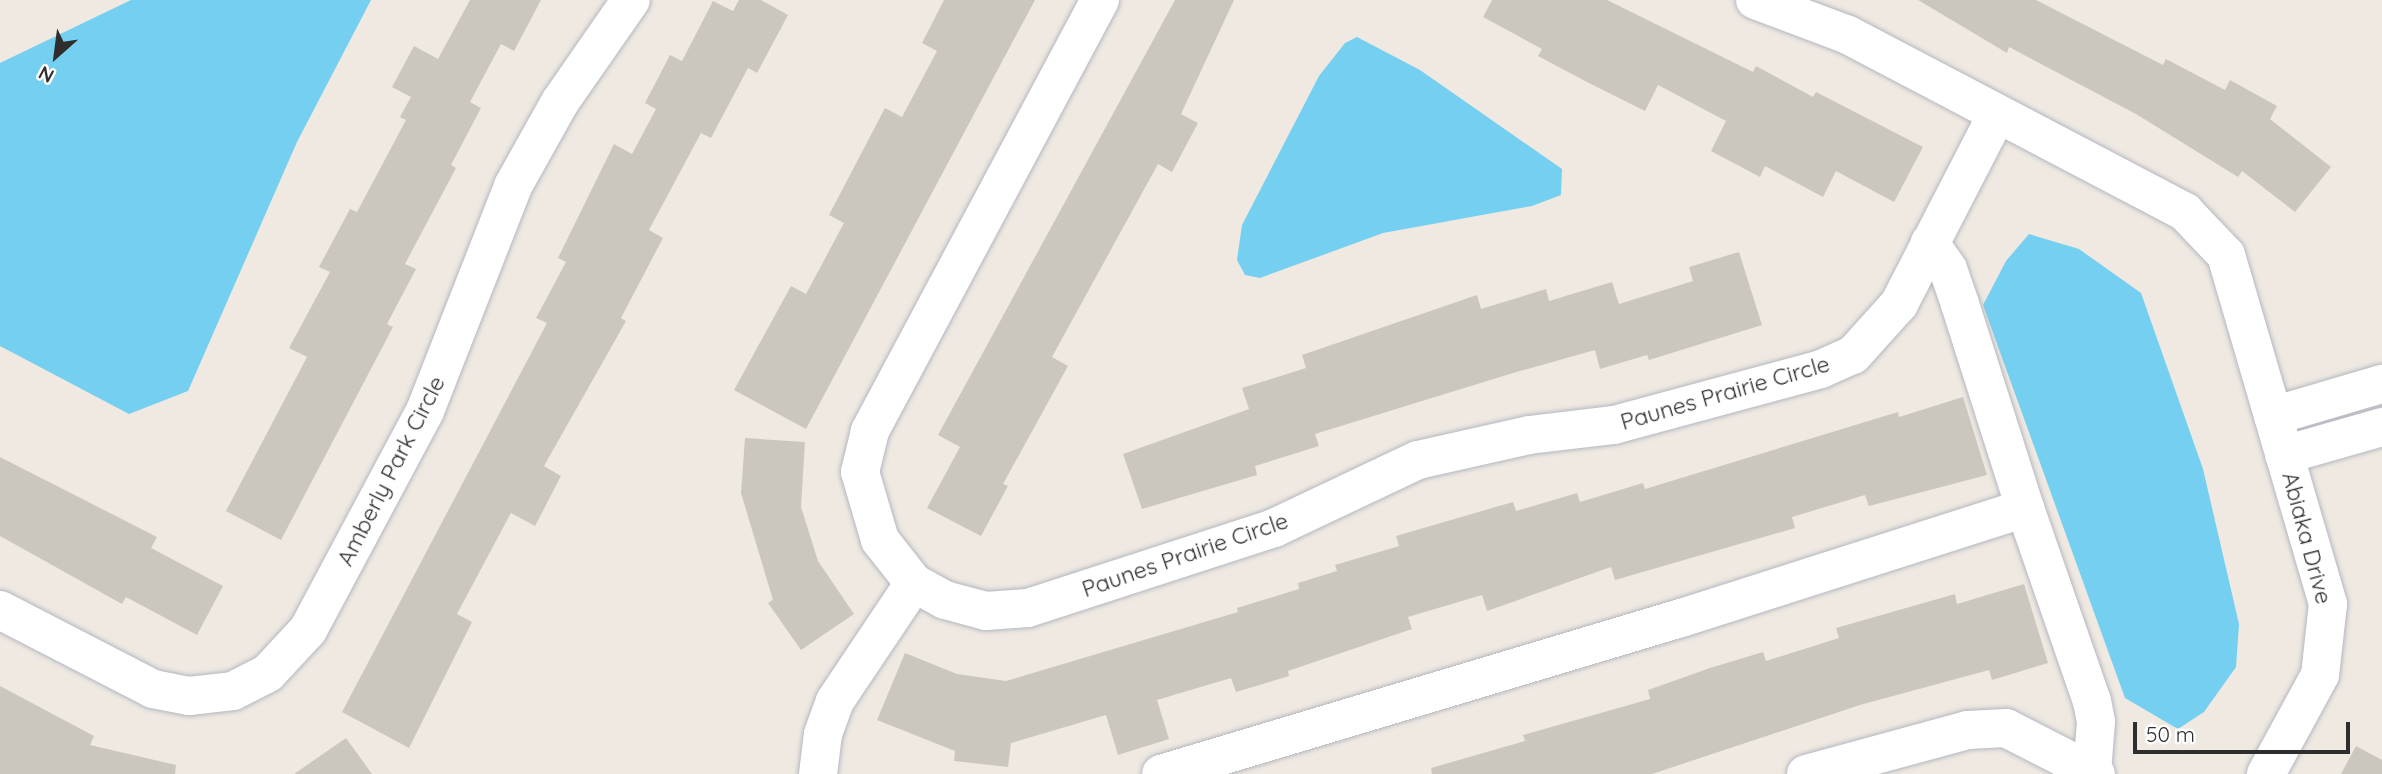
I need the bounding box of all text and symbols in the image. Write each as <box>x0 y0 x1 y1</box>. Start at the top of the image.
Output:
north arrow <box>21 21 91 91</box>
text: N <box>34 61 58 88</box>
street label: Paunes Prairie Circle <box>1617 350 1833 436</box>
street label: Amberly Park Circle <box>331 372 451 570</box>
street label: Abiaka Drive <box>2276 469 2338 607</box>
street label: Paunes Prairie Circle <box>1078 507 1292 603</box>
scale bar <box>2137 708 2354 752</box>
text: 50 m <box>2146 721 2195 747</box>

